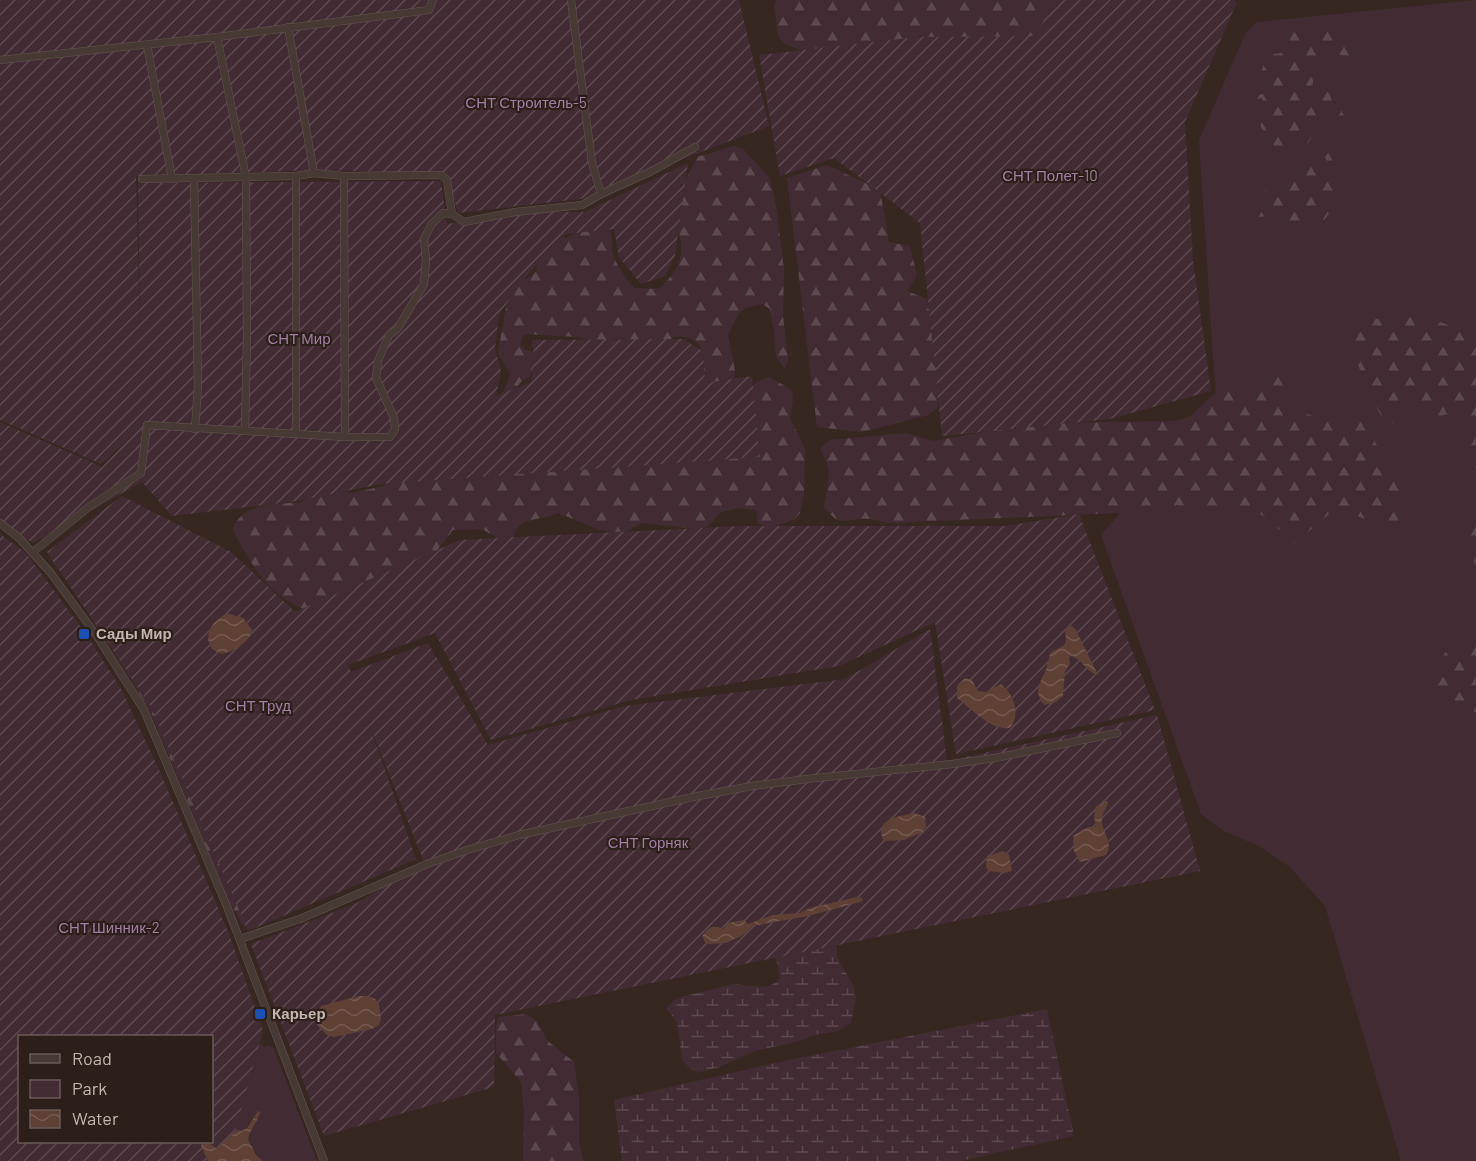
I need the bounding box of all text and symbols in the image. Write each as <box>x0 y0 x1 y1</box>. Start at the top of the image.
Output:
park label: СНТ Строитель-5 <box>465 93 587 111</box>
park label: СНТ Полет-10 <box>1002 166 1098 184</box>
park label: СНТ Мир <box>267 329 331 347</box>
place label: Сады Мир <box>96 624 172 642</box>
marker: Сады Мир <box>77 627 91 641</box>
park label: СНТ Труд <box>225 696 291 714</box>
park label: СНТ Горняк <box>608 833 689 851</box>
park label: СНТ Шинник-2 <box>58 918 160 936</box>
place label: Карьер <box>272 1004 326 1022</box>
marker: Карьер <box>253 1007 267 1021</box>
legend <box>18 1035 213 1143</box>
text: Road <box>72 1047 112 1069</box>
text: Park <box>72 1077 107 1099</box>
text: Water <box>72 1107 119 1129</box>

